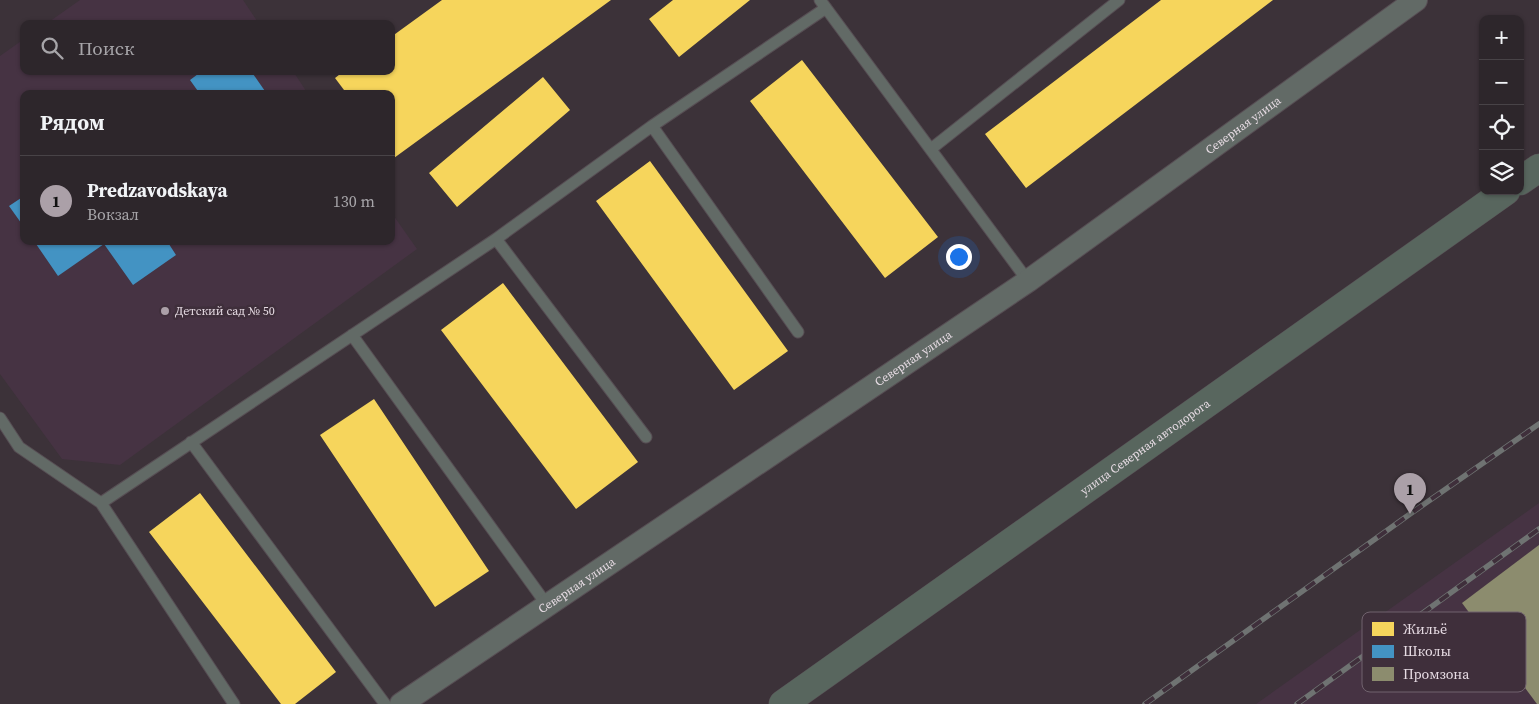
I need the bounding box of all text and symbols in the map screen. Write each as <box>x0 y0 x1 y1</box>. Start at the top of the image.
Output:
map controls <box>1479 15 1524 195</box>
button: + <box>1479 15 1524 60</box>
search box <box>20 20 395 75</box>
icon: search <box>38 34 66 62</box>
text: Поиск <box>78 35 135 61</box>
button: − <box>1479 60 1524 105</box>
street label: Северная улица <box>1202 92 1285 158</box>
button: locate <box>1479 105 1524 150</box>
text: Рядом <box>40 108 105 137</box>
button: layers <box>1479 150 1524 195</box>
text: Predzavodskaya <box>87 177 228 203</box>
text: 1 <box>52 190 60 212</box>
text: 130 m <box>333 190 375 212</box>
text: Вокзал <box>87 203 139 225</box>
your location <box>946 244 972 270</box>
place label: Детский сад № 50 <box>175 303 275 319</box>
marker: Детский сад № 50 <box>159 305 171 317</box>
street label: Северная улица <box>872 326 956 390</box>
street label: улица Северная автодорога <box>1077 395 1214 499</box>
pin: 1 <box>1394 473 1426 514</box>
street label: Северная улица <box>535 553 619 617</box>
legend <box>1362 612 1526 692</box>
text: Жильё <box>1403 619 1447 639</box>
text: Школы <box>1403 641 1451 661</box>
text: Промзона <box>1403 664 1470 684</box>

